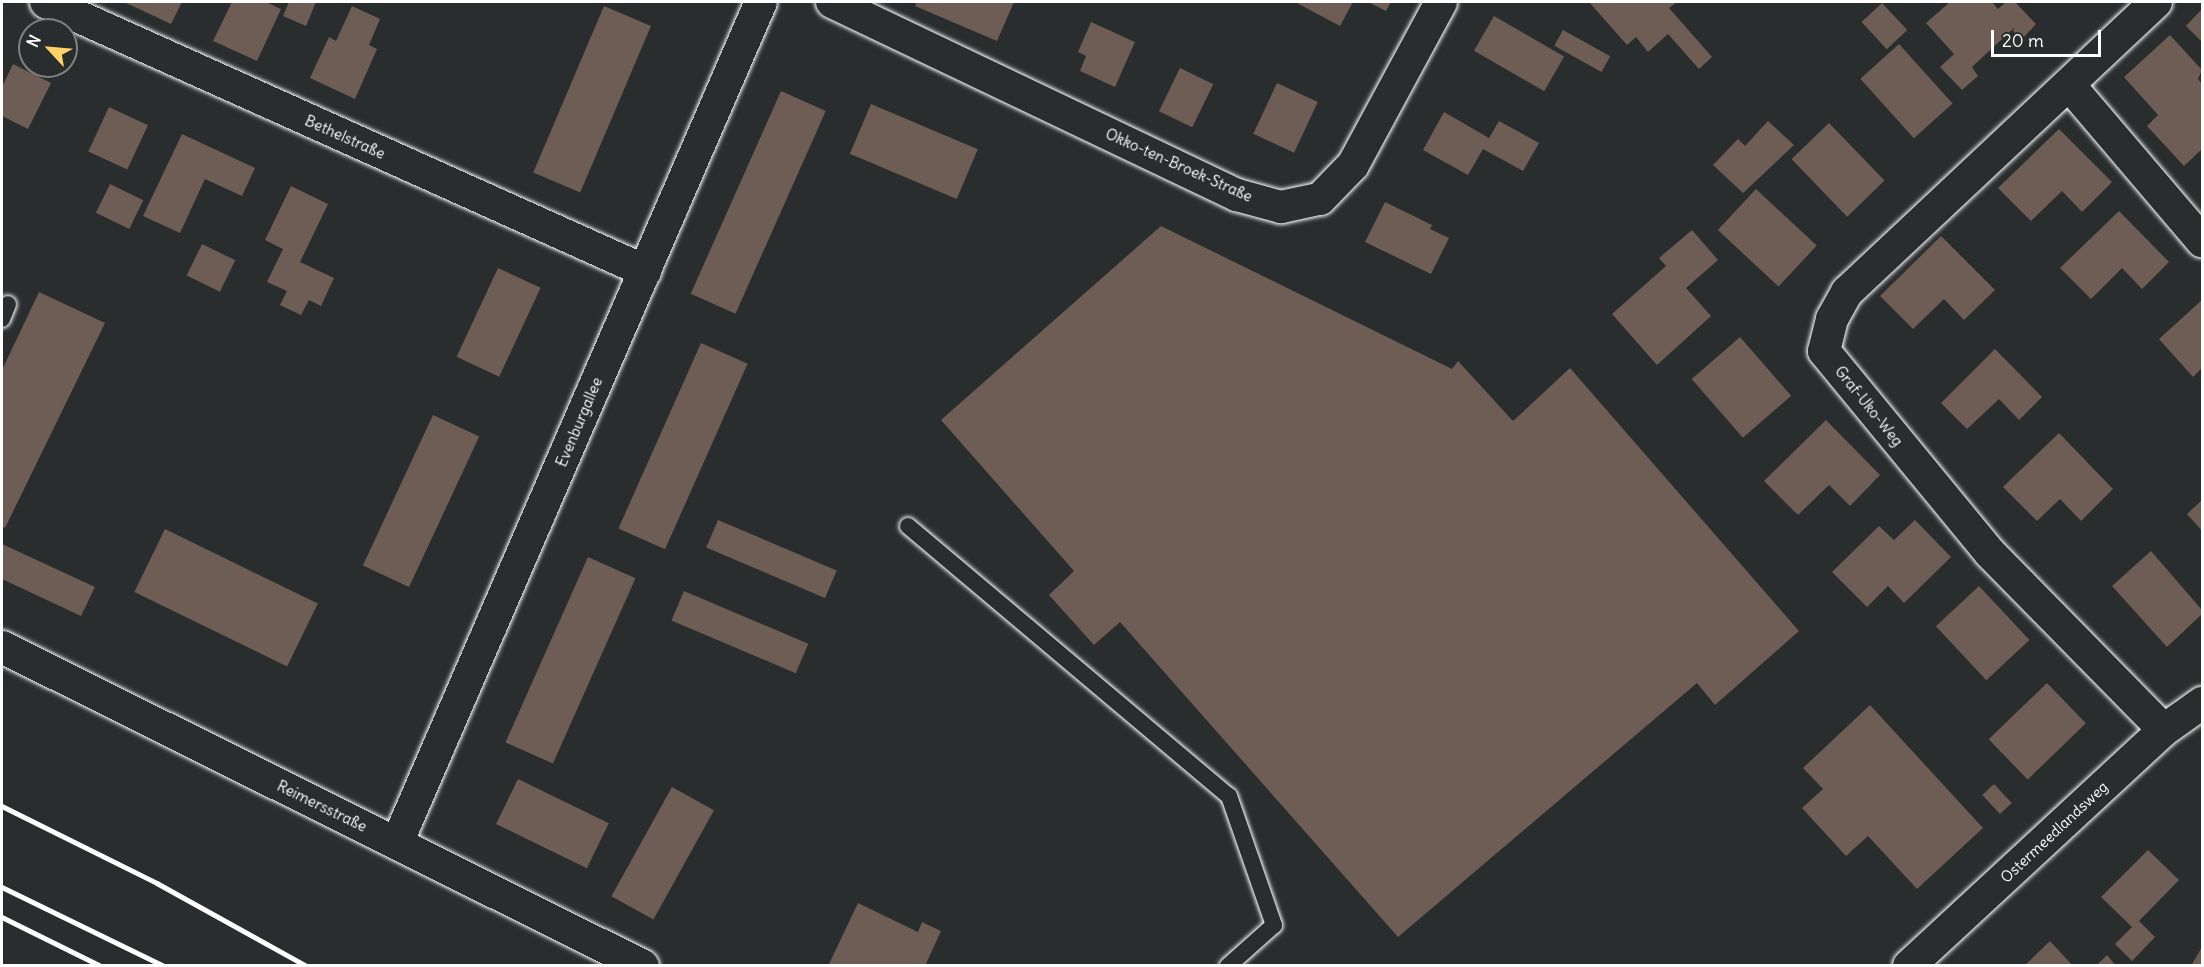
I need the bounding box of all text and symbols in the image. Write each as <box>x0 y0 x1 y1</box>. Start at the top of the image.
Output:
north arrow <box>18 18 78 78</box>
scale bar <box>1994 18 2104 56</box>
text: 20 m <box>2002 29 2044 52</box>
text: N <box>22 32 45 50</box>
street label: Bethelstraße <box>302 111 388 163</box>
street label: Okko-ten-Broek-Straße <box>1103 124 1255 206</box>
street label: Graf-Uko-Weg <box>1831 362 1907 450</box>
street label: Evenburgallee <box>552 375 606 469</box>
street label: Reimersstraße <box>274 777 370 835</box>
street label: Ostermeedlandsweg <box>1997 778 2111 886</box>

